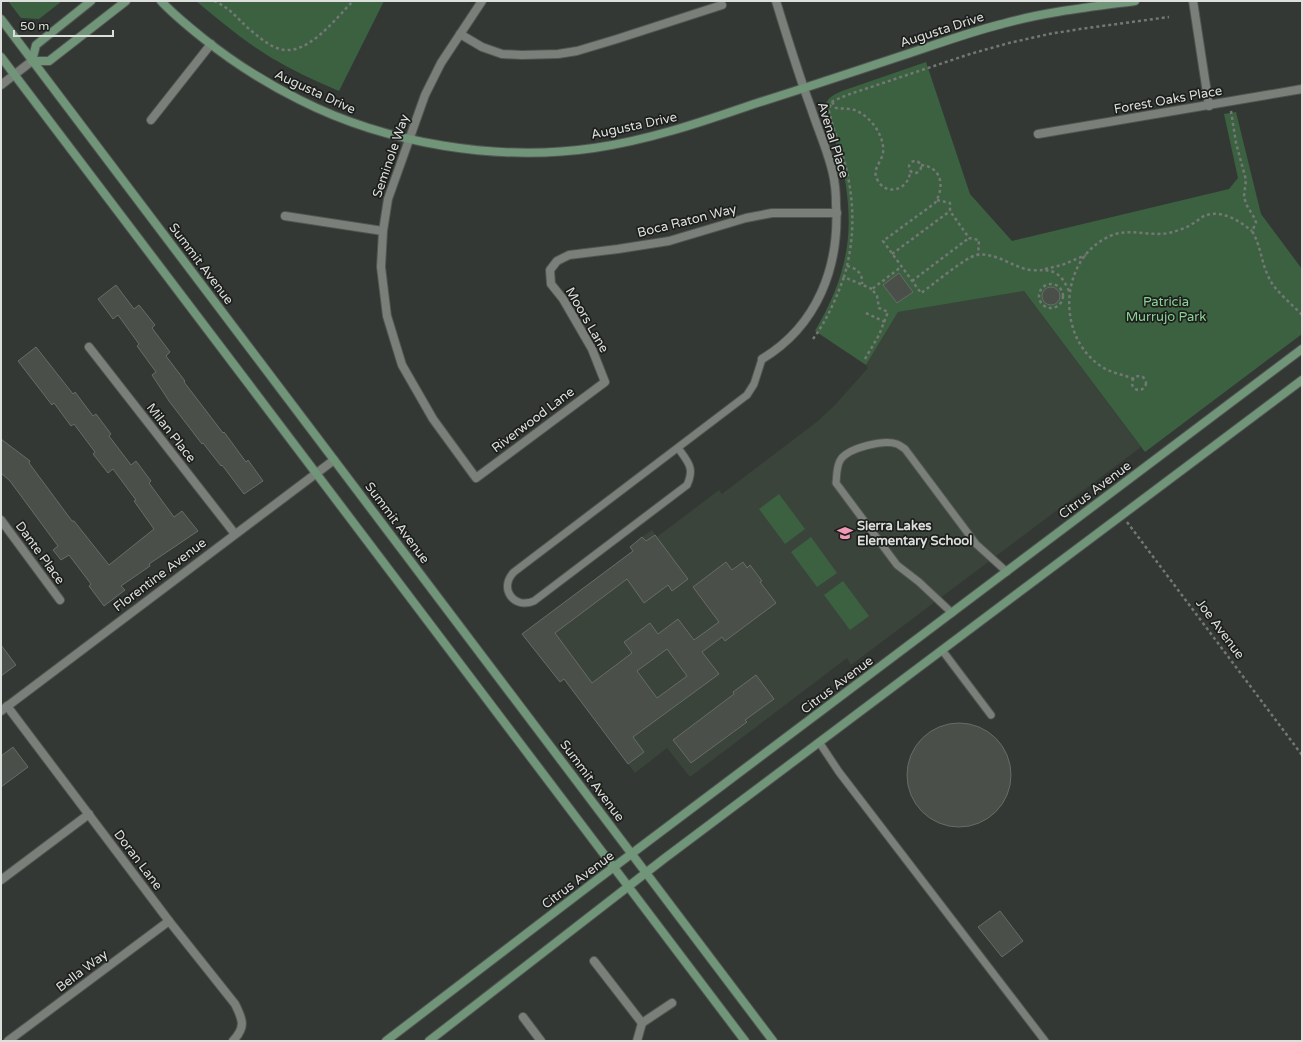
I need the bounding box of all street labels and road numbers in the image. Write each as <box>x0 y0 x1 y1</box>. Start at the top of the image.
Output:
street label: Augusta Drive <box>898 9 986 51</box>
street label: Augusta Drive <box>272 66 358 118</box>
street label: Forest Oaks Place <box>1113 83 1223 117</box>
street label: Avenal Place <box>814 100 852 180</box>
street label: Augusta Drive <box>590 109 678 143</box>
street label: Seminole Way <box>369 112 413 200</box>
street label: Boca Raton Way <box>636 201 738 241</box>
street label: Summit Avenue <box>165 220 237 308</box>
street label: Moors Lane <box>562 284 612 356</box>
street label: Riverwood Lane <box>489 384 577 456</box>
street label: Milan Place <box>143 400 199 466</box>
street label: Citrus Avenue <box>1056 458 1134 522</box>
street label: Summit Avenue <box>361 479 433 567</box>
street label: Dante Place <box>12 518 68 588</box>
street label: Florentine Avenue <box>110 535 210 615</box>
street label: Joe Avenue <box>1192 596 1248 662</box>
street label: Citrus Avenue <box>798 653 876 717</box>
street label: Summit Avenue <box>556 737 628 825</box>
street label: Doran Lane <box>110 827 166 893</box>
street label: Citrus Avenue <box>539 848 617 912</box>
street label: Bella Way <box>53 946 111 996</box>

